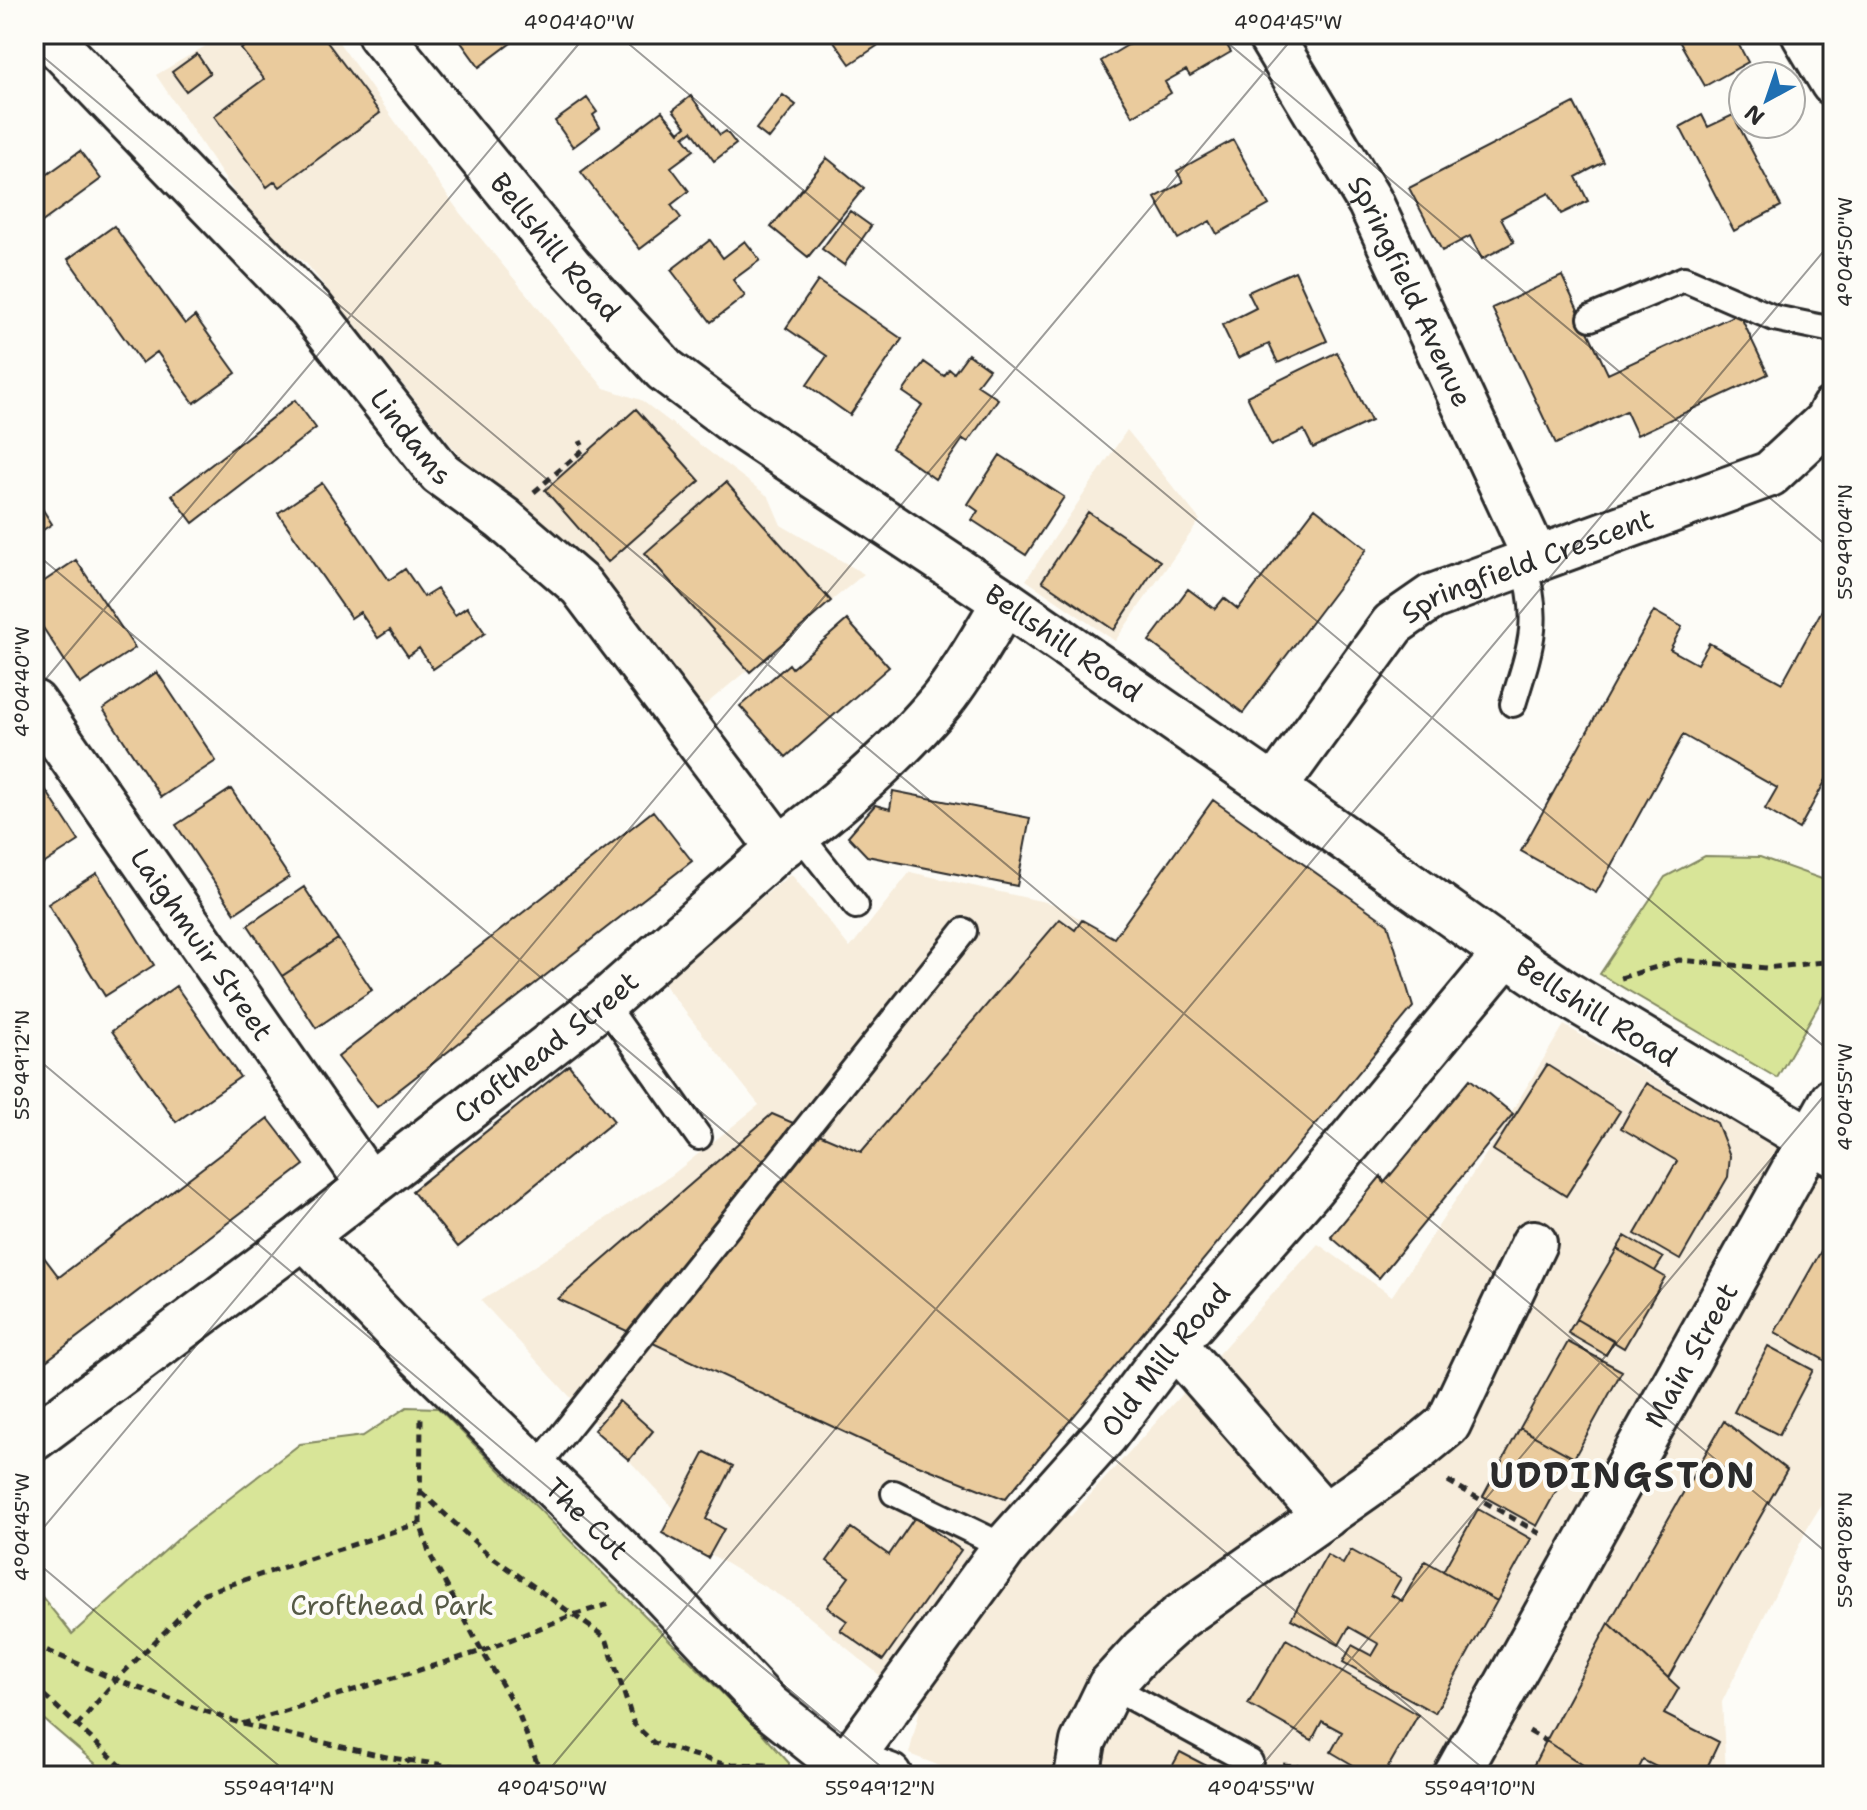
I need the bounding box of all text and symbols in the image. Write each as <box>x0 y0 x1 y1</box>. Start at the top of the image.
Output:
text: 4°04'40"W <box>523 9 635 35</box>
text: 4°04'45"W <box>1234 9 1342 35</box>
north arrow <box>1727 60 1807 140</box>
text: N <box>1738 98 1770 132</box>
street label: Bellshill Road <box>482 165 630 329</box>
street label: Springfield Avenue <box>1339 168 1482 413</box>
text: 4°04'50"W <box>1832 197 1858 307</box>
street label: Lindams <box>362 380 459 494</box>
text: 55°49'04"N <box>1832 484 1858 600</box>
street label: Springfield Crescent <box>1393 499 1659 632</box>
street label: Bellshill Road <box>978 575 1150 711</box>
text: 4°04'40"W <box>9 626 35 738</box>
street label: Laighmuir Street <box>122 840 282 1048</box>
street label: Bellshill Road <box>1508 946 1685 1075</box>
street label: Crofthead Street <box>445 962 647 1132</box>
text: 55°49'12"N <box>9 1010 35 1120</box>
text: 4°04'55"W <box>1832 1043 1858 1151</box>
street label: Old Mill Road <box>1092 1275 1238 1444</box>
street label: Main Street <box>1635 1276 1747 1434</box>
district label: UDDINGSTON <box>1489 1451 1757 1500</box>
street label: The Cut <box>537 1469 637 1568</box>
text: 4°04'45"W <box>9 1473 35 1581</box>
text: 55°49'08"N <box>1832 1492 1858 1608</box>
park label: Crofthead Park <box>290 1586 494 1624</box>
text: 55°49'14"N <box>224 1775 334 1801</box>
text: 4°04'50"W <box>497 1775 607 1801</box>
text: 55°49'12"N <box>825 1775 935 1801</box>
text: 4°04'55"W <box>1207 1775 1315 1801</box>
text: 55°49'10"N <box>1424 1775 1536 1801</box>

